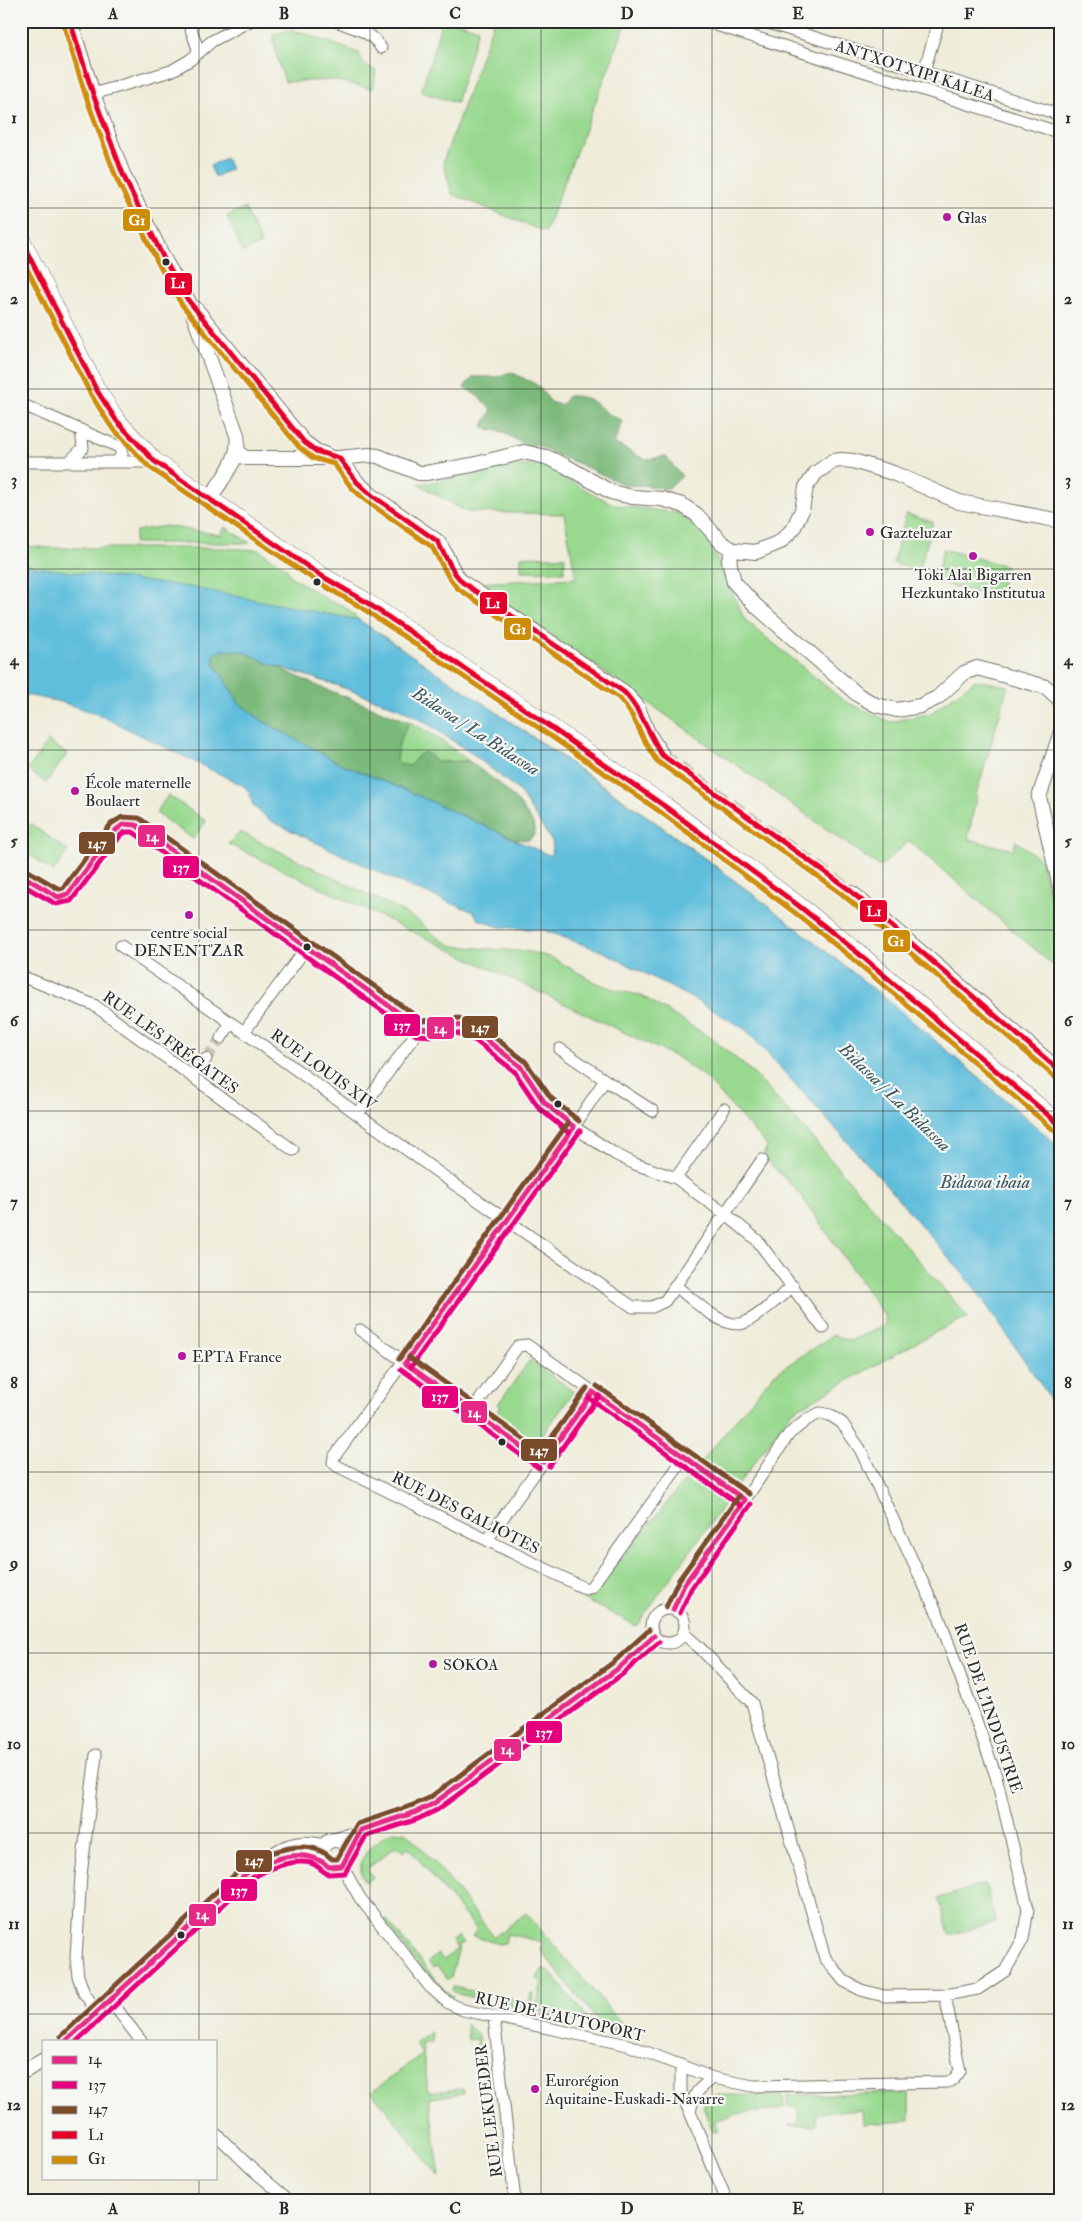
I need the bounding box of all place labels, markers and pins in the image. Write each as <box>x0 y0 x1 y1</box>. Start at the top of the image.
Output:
place label: Glas <box>957 208 987 228</box>
marker: Glas <box>941 211 953 223</box>
unlabelled marker <box>161 257 171 267</box>
place label: Gazteluzar <box>880 523 952 543</box>
marker: Gazteluzar <box>864 526 876 538</box>
marker: Toki Alai Bigarren Hezkuntako Institutua <box>967 550 979 562</box>
place label: Toki Alai Bigarren Hezkuntako Institutua <box>901 565 1046 603</box>
unlabelled marker <box>312 577 322 587</box>
place label: École maternelle Boulaert <box>85 772 192 811</box>
marker: École maternelle Boulaert <box>69 785 81 797</box>
marker: centre social DENENTZAR <box>183 909 195 921</box>
place label: centre social DENENTZAR <box>134 923 245 961</box>
unlabelled marker <box>302 942 312 952</box>
unlabelled marker <box>553 1099 563 1109</box>
place label: EPTA France <box>192 1347 282 1367</box>
marker: EPTA France <box>176 1350 188 1362</box>
unlabelled marker <box>497 1437 507 1447</box>
place label: SOKOA <box>443 1655 498 1675</box>
marker: SOKOA <box>427 1658 439 1670</box>
unlabelled marker <box>176 1930 186 1940</box>
place label: Eurorégion Aquitaine-Euskadi-Navarre <box>544 2071 724 2109</box>
marker: Eurorégion Aquitaine-Euskadi-Navarre <box>529 2083 541 2095</box>

